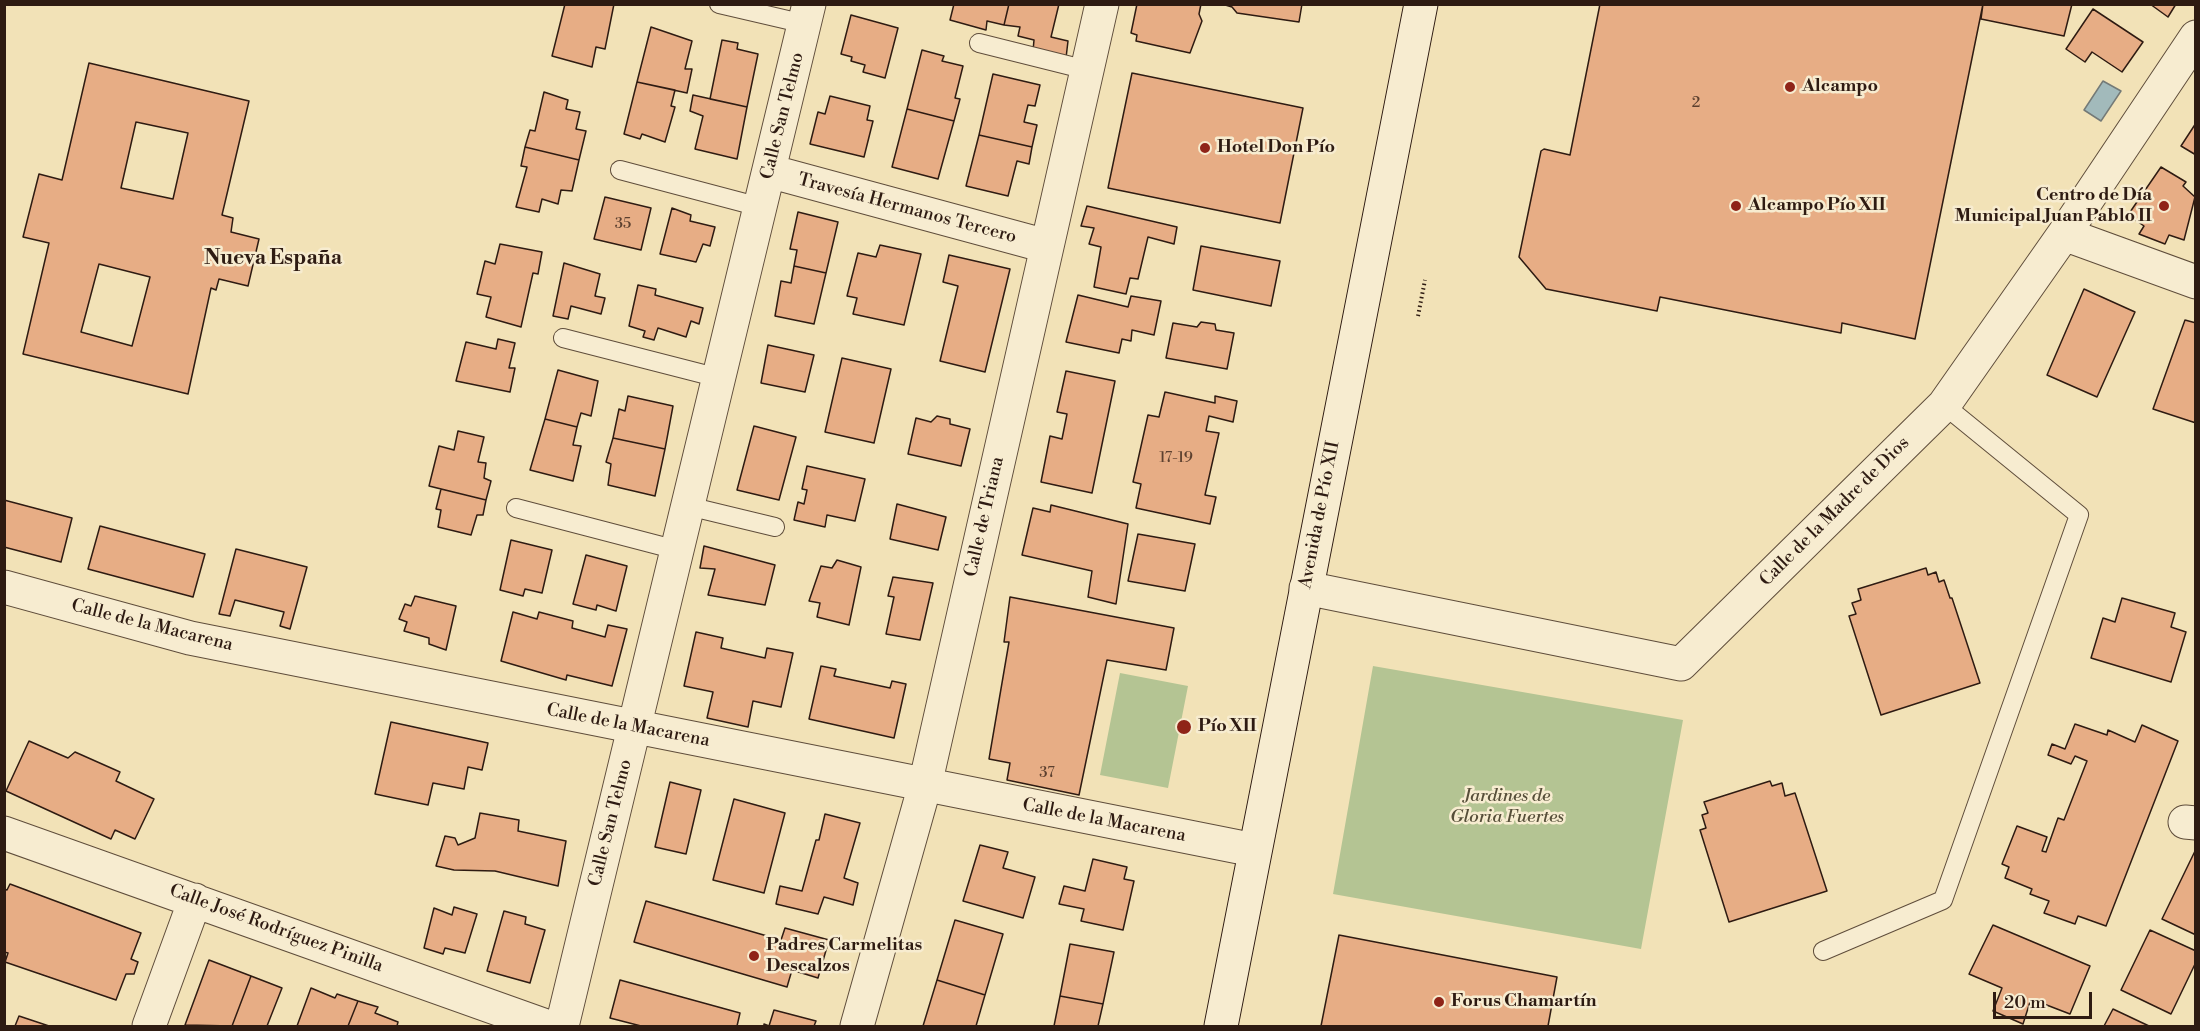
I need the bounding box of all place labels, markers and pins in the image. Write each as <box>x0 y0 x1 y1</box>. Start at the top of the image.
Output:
place label: Alcampo <box>1802 76 1878 98</box>
marker: Alcampo <box>1783 80 1797 94</box>
place label: Hotel Don Pío <box>1217 137 1335 159</box>
marker: Hotel Don Pío <box>1198 141 1212 155</box>
place label: Centro de Día Municipal Juan Pablo II <box>1955 185 2152 228</box>
place label: Alcampo Pío XII <box>1748 195 1886 217</box>
marker: Alcampo Pío XII <box>1729 199 1743 213</box>
marker: Centro de Día Municipal Juan Pablo II <box>2157 199 2171 213</box>
place label: Pío XII <box>1198 716 1257 738</box>
marker: Pío XII <box>1175 718 1193 736</box>
place label: Padres Carmelitas Descalzos <box>766 935 922 978</box>
marker: Padres Carmelitas Descalzos <box>747 949 761 963</box>
place label: Forus Chamartín <box>1451 991 1596 1013</box>
marker: Forus Chamartín <box>1432 995 1446 1009</box>

